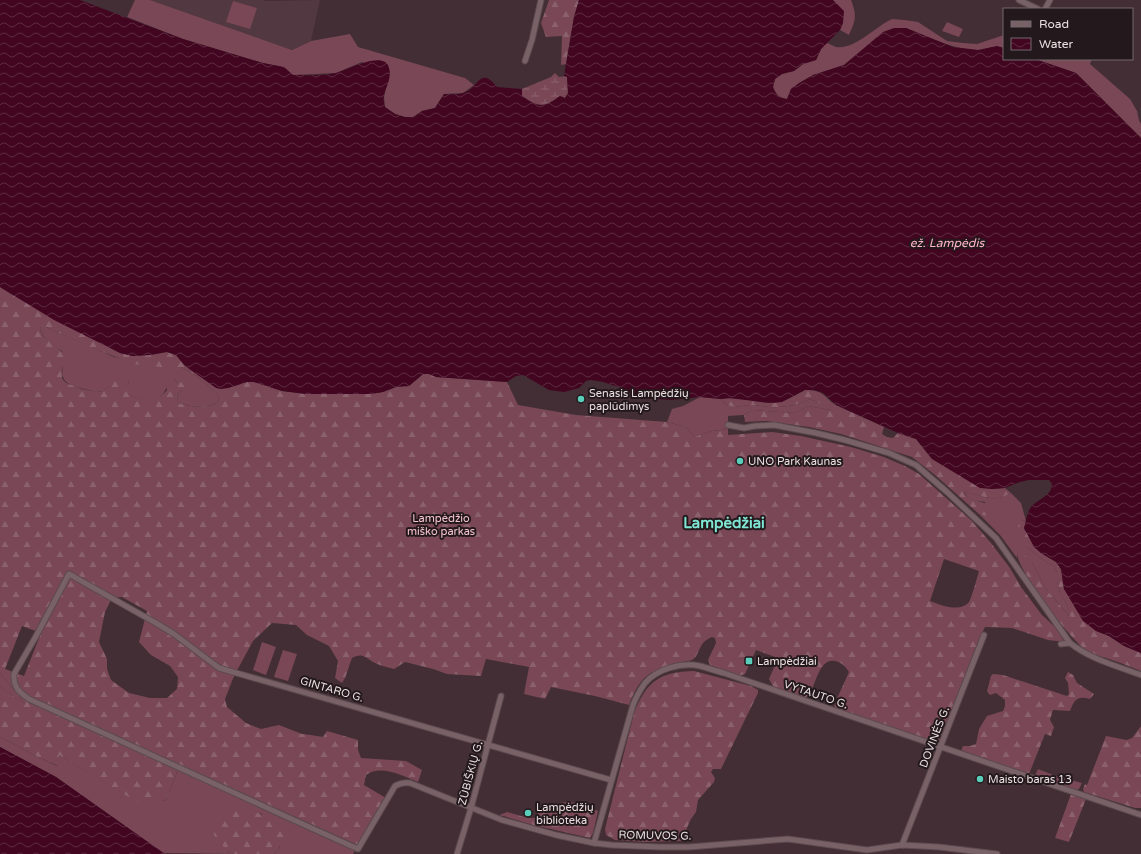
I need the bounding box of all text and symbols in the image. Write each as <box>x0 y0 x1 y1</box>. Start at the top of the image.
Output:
legend <box>1003 8 1133 60</box>
text: Road <box>1039 17 1069 31</box>
text: Water <box>1039 37 1074 51</box>
water label: ež. Lampėdis <box>910 236 985 250</box>
place label: Senasis Lampėdžių paplūdimys <box>589 387 689 413</box>
marker: Senasis Lampėdžių paplūdimys <box>576 394 586 404</box>
place label: UNO Park Kaunas <box>748 455 842 468</box>
marker: UNO Park Kaunas <box>735 456 745 466</box>
park label: Lampėdžio miško parkas <box>407 512 475 538</box>
district label: Lampėdžiai <box>683 514 765 533</box>
place label: Lampėdžiai <box>757 655 817 668</box>
marker: Lampėdžiai <box>744 656 754 666</box>
street label: GINTARO G. <box>299 674 365 705</box>
street label: VYTAUTO G. <box>782 677 850 712</box>
street label: DOVINĖS G. <box>917 705 952 770</box>
street label: ZŪBIŠKIŲ G. <box>455 739 485 807</box>
place label: Maisto baras 13 <box>988 773 1072 786</box>
marker: Maisto baras 13 <box>975 774 985 784</box>
place label: Lampėdžių biblioteka <box>536 801 594 827</box>
marker: Lampėdžių biblioteka <box>523 808 533 818</box>
street label: ROMUVOS G. <box>618 828 692 843</box>

